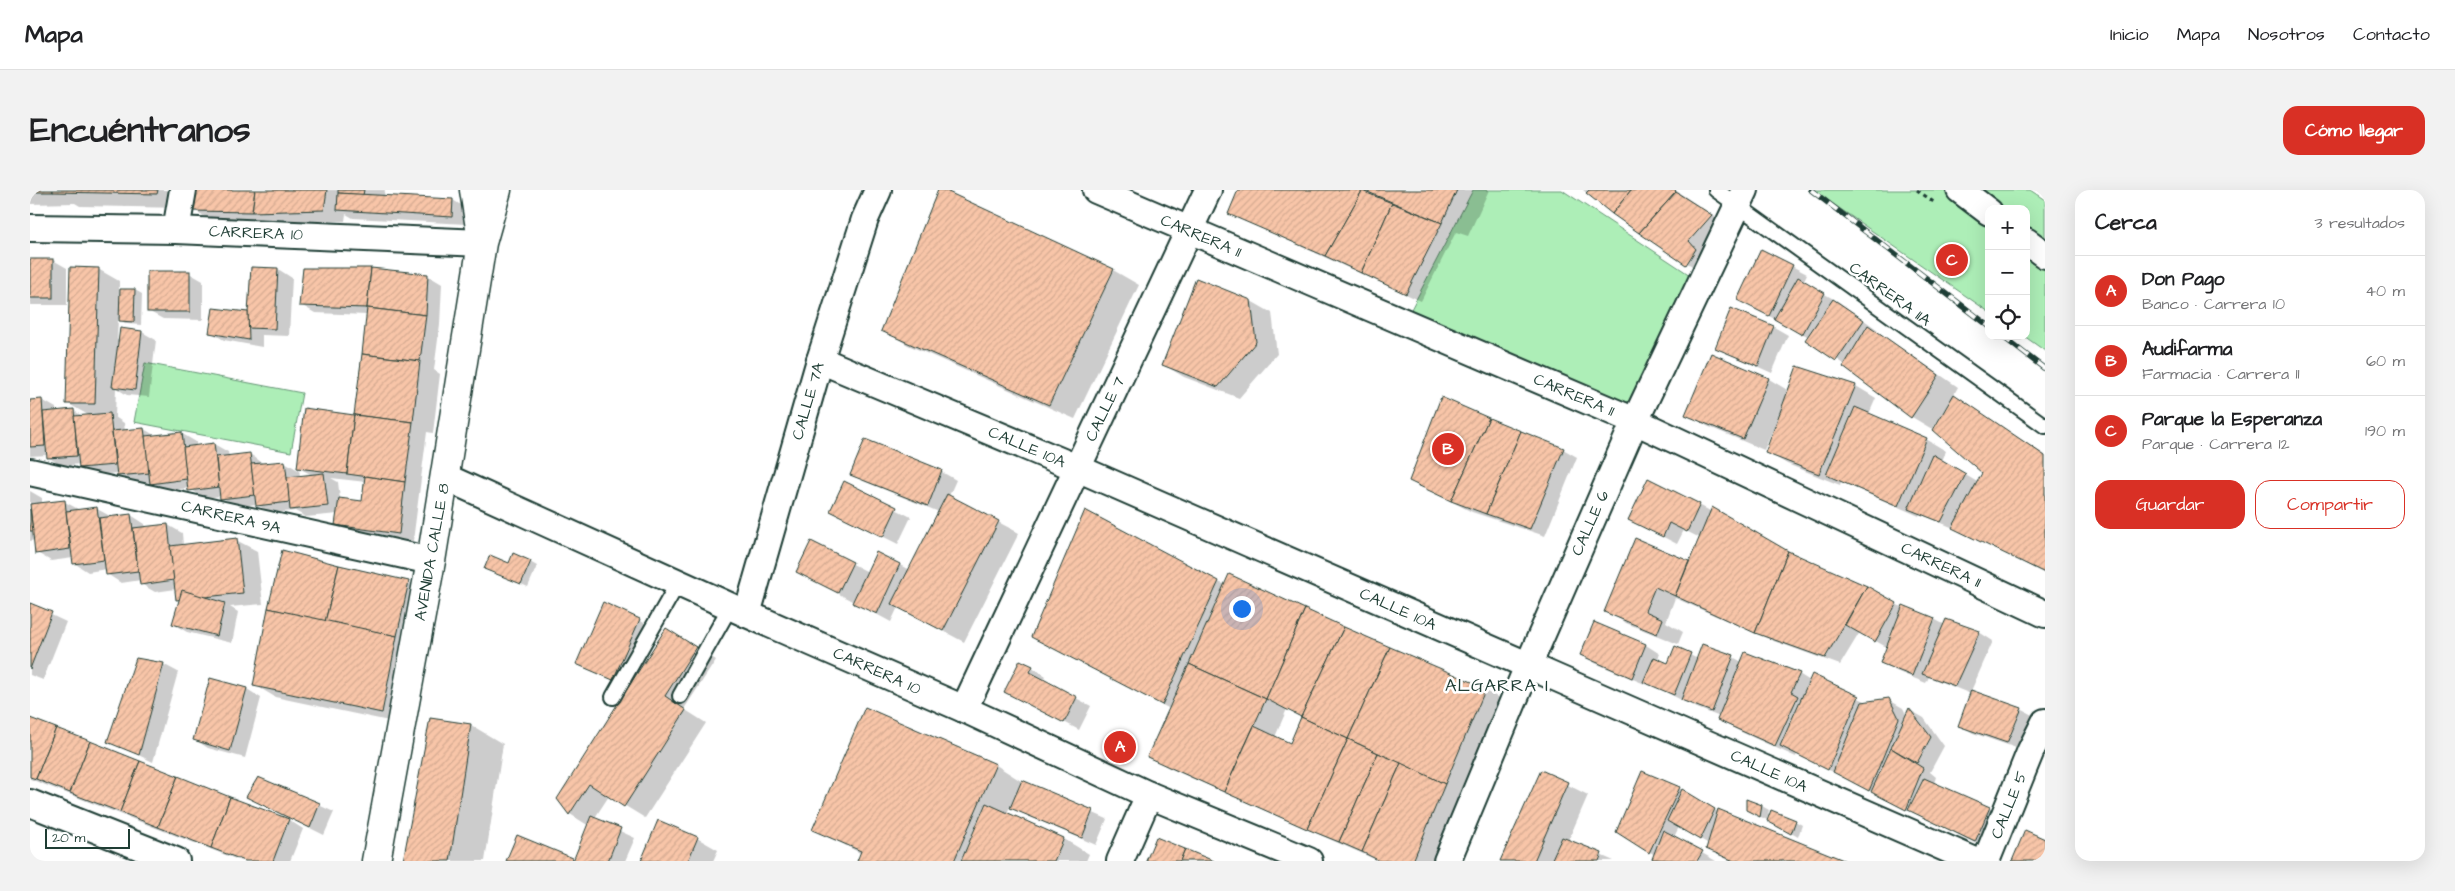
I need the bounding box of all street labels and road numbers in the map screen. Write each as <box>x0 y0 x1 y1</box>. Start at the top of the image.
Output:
street label: CARRERA 11 <box>1157 209 1245 263</box>
street label: CARRERA 10 <box>209 220 303 246</box>
street label: CARRERA 11A <box>1845 257 1935 331</box>
street label: CALLE 7A <box>786 360 830 442</box>
street label: CARRERA 11 <box>1530 368 1618 422</box>
street label: CALLE 7 <box>1080 373 1130 445</box>
street label: CALLE 10A <box>985 421 1069 473</box>
street label: AVENIDA CALLE 8 <box>409 482 455 622</box>
street label: CALLE 6 <box>1566 487 1614 559</box>
street label: CARRERA 9A <box>179 495 283 539</box>
street label: CARRERA 11 <box>1897 537 1985 593</box>
street label: CALLE 10A <box>1356 582 1440 636</box>
street label: CARRERA 10 <box>830 642 924 700</box>
street label: CALLE 10A <box>1727 744 1811 798</box>
street label: CALLE 5 <box>1986 767 2033 842</box>

